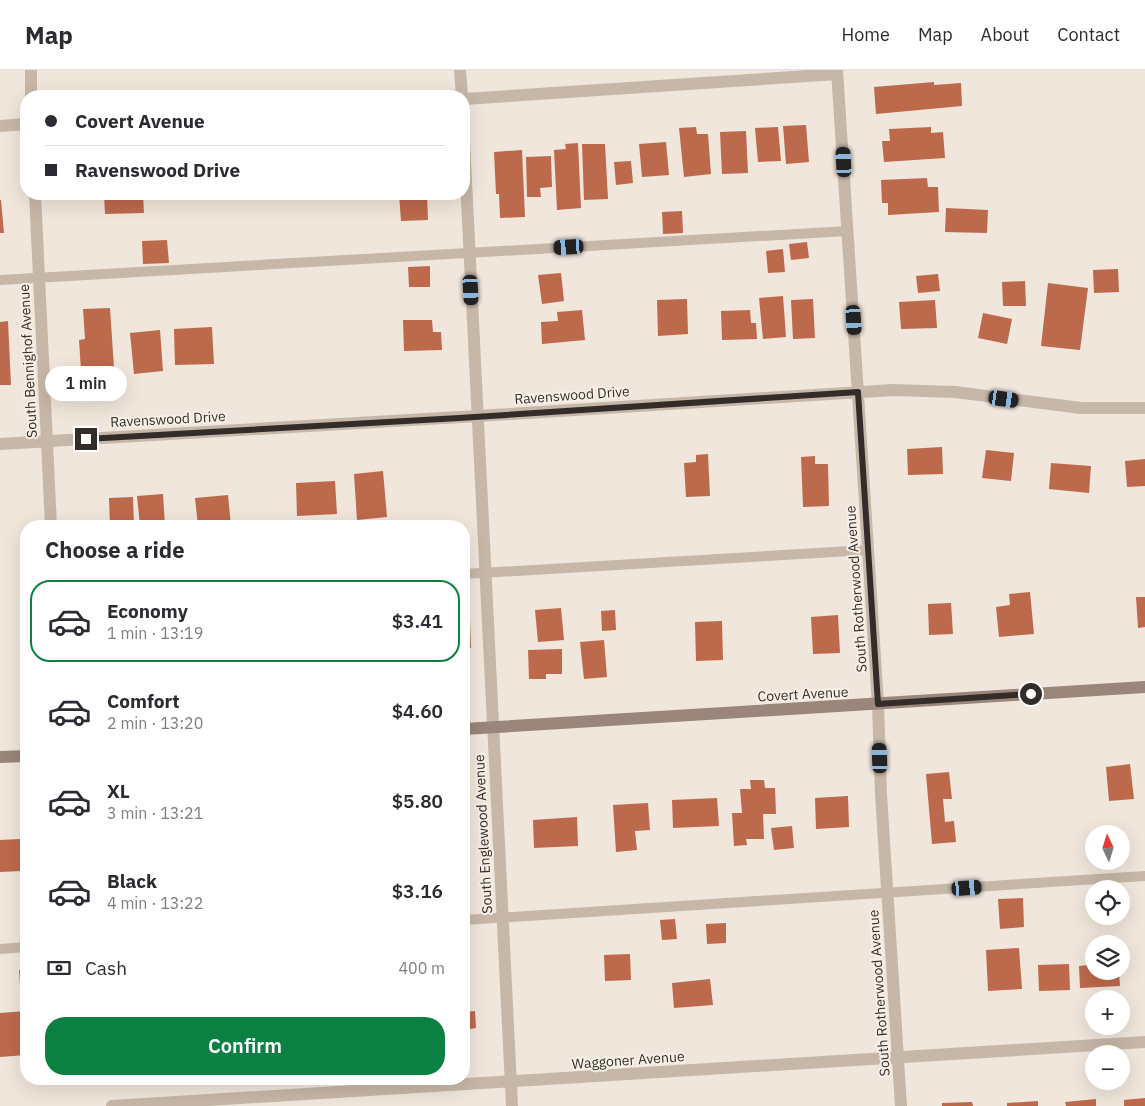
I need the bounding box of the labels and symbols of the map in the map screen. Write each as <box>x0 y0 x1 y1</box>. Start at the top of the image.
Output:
car <box>835 147 852 177</box>
car <box>553 239 584 255</box>
car <box>462 275 479 305</box>
street label: South Bennighof Avenue <box>15 283 41 438</box>
car <box>845 305 862 335</box>
callout: 1 min <box>45 366 127 402</box>
street label: Ravenswood Drive <box>514 382 631 408</box>
car <box>988 389 1019 409</box>
street label: Ravenswood Drive <box>110 407 226 431</box>
route end <box>75 428 97 450</box>
street label: South Rotherwood Avenue <box>841 505 871 673</box>
street label: Covert Avenue <box>757 683 849 705</box>
route start <box>1020 683 1042 705</box>
car <box>871 743 888 773</box>
street label: South Englewood Avenue <box>470 754 496 914</box>
north arrow <box>1085 825 1130 870</box>
car <box>951 879 982 897</box>
street label: South Rotherwood Avenue <box>864 909 894 1077</box>
street label: Waggoner Avenue <box>571 1047 685 1073</box>

